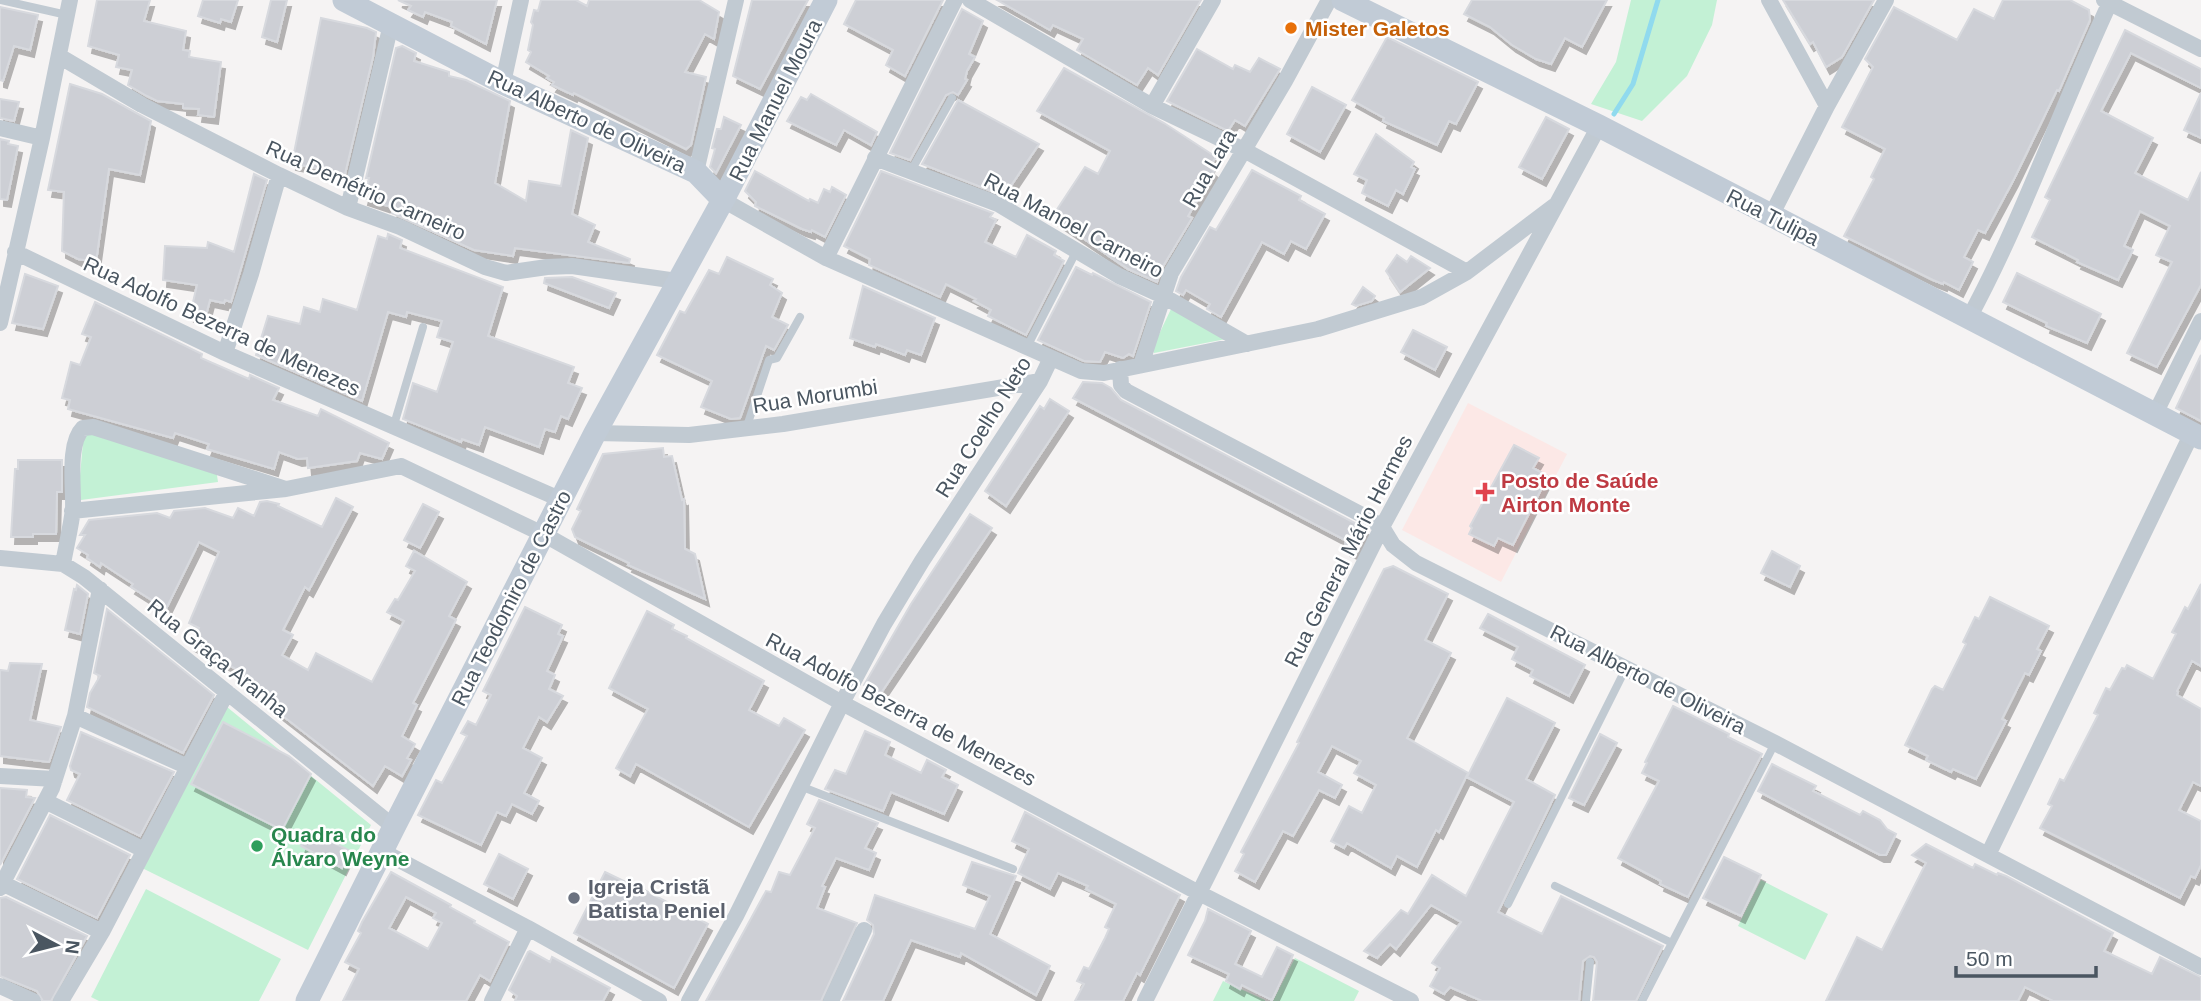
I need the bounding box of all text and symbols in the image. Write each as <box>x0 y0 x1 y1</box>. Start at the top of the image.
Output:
street label: Rua Manuel Moura <box>724 15 826 185</box>
place label: Mister Galetos <box>1305 17 1450 40</box>
marker: Mister Galetos <box>1283 20 1299 36</box>
street label: Rua Alberto de Oliveira <box>484 65 690 177</box>
street label: Rua Lara <box>1177 125 1241 211</box>
street label: Rua Demétrio Carneiro <box>263 136 469 244</box>
street label: Rua Manoel Carneiro <box>980 168 1168 282</box>
street label: Rua Tulipa <box>1723 184 1823 250</box>
street label: Rua Adolfo Bezerra de Menezes <box>80 252 364 400</box>
street label: Rua Coelho Neto <box>931 353 1035 501</box>
street label: Rua Morumbi <box>751 375 879 417</box>
street label: Rua General Mário Hermes <box>1279 431 1417 671</box>
place label: Posto de Saúde Airton Monte <box>1501 469 1659 516</box>
marker: Posto de Saúde Airton Monte <box>1475 482 1495 502</box>
street label: Rua Teodomiro de Castro <box>447 486 575 710</box>
street label: Rua Graça Aranha <box>143 594 293 722</box>
street label: Rua Alberto de Oliveira <box>1547 620 1750 738</box>
street label: Rua Adolfo Bezerra de Menezes <box>762 628 1040 790</box>
place label: Quadra do Álvaro Weyne <box>271 823 410 870</box>
marker: Quadra do Álvaro Weyne <box>249 838 265 854</box>
place label: Igreja Cristã Batista Peniel <box>588 875 726 922</box>
marker: Igreja Cristã Batista Peniel <box>566 890 582 906</box>
north arrow <box>21 910 91 980</box>
scale bar <box>1956 934 2096 978</box>
text: N <box>61 939 84 955</box>
text: 50 m <box>1966 947 2013 970</box>

